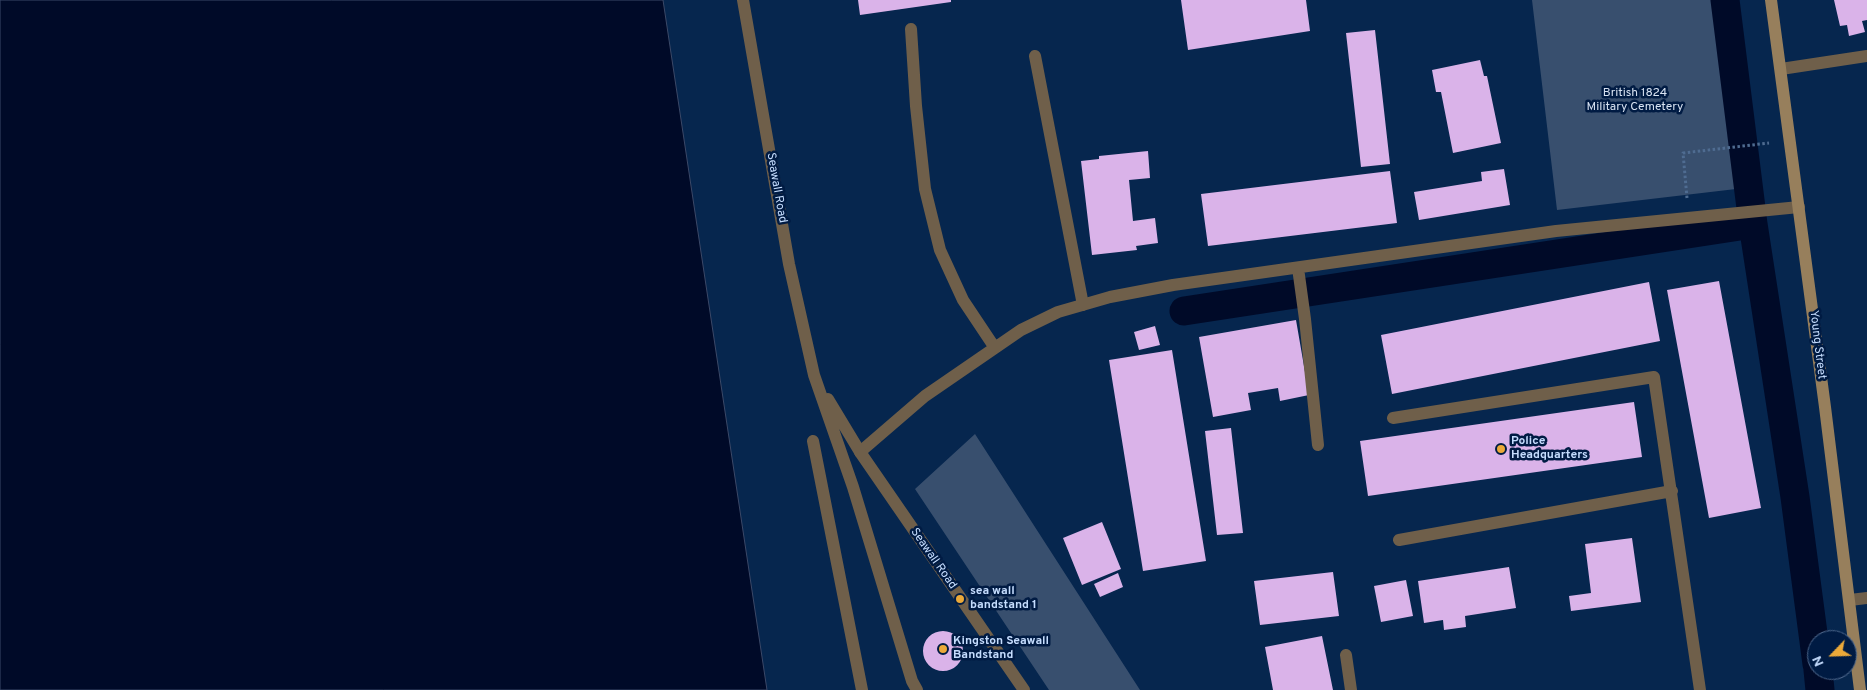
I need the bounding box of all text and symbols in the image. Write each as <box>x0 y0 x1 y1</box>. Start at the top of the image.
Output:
park label: British 1824 Military Cemetery <box>1587 87 1683 115</box>
street label: Seawall Road <box>763 152 789 224</box>
street label: Young Street <box>1806 310 1828 380</box>
place label: Police Headquarters <box>1511 435 1588 463</box>
marker: Police Headquarters <box>1495 443 1507 455</box>
street label: Seawall Road <box>907 526 959 592</box>
place label: sea wall bandstand 1 <box>970 585 1037 613</box>
marker: sea wall bandstand 1 <box>954 593 966 605</box>
north arrow <box>1807 630 1857 680</box>
place label: Kingston Seawall Bandstand <box>953 635 1049 663</box>
marker: Kingston Seawall Bandstand <box>937 643 949 655</box>
text: N <box>1809 653 1829 669</box>

